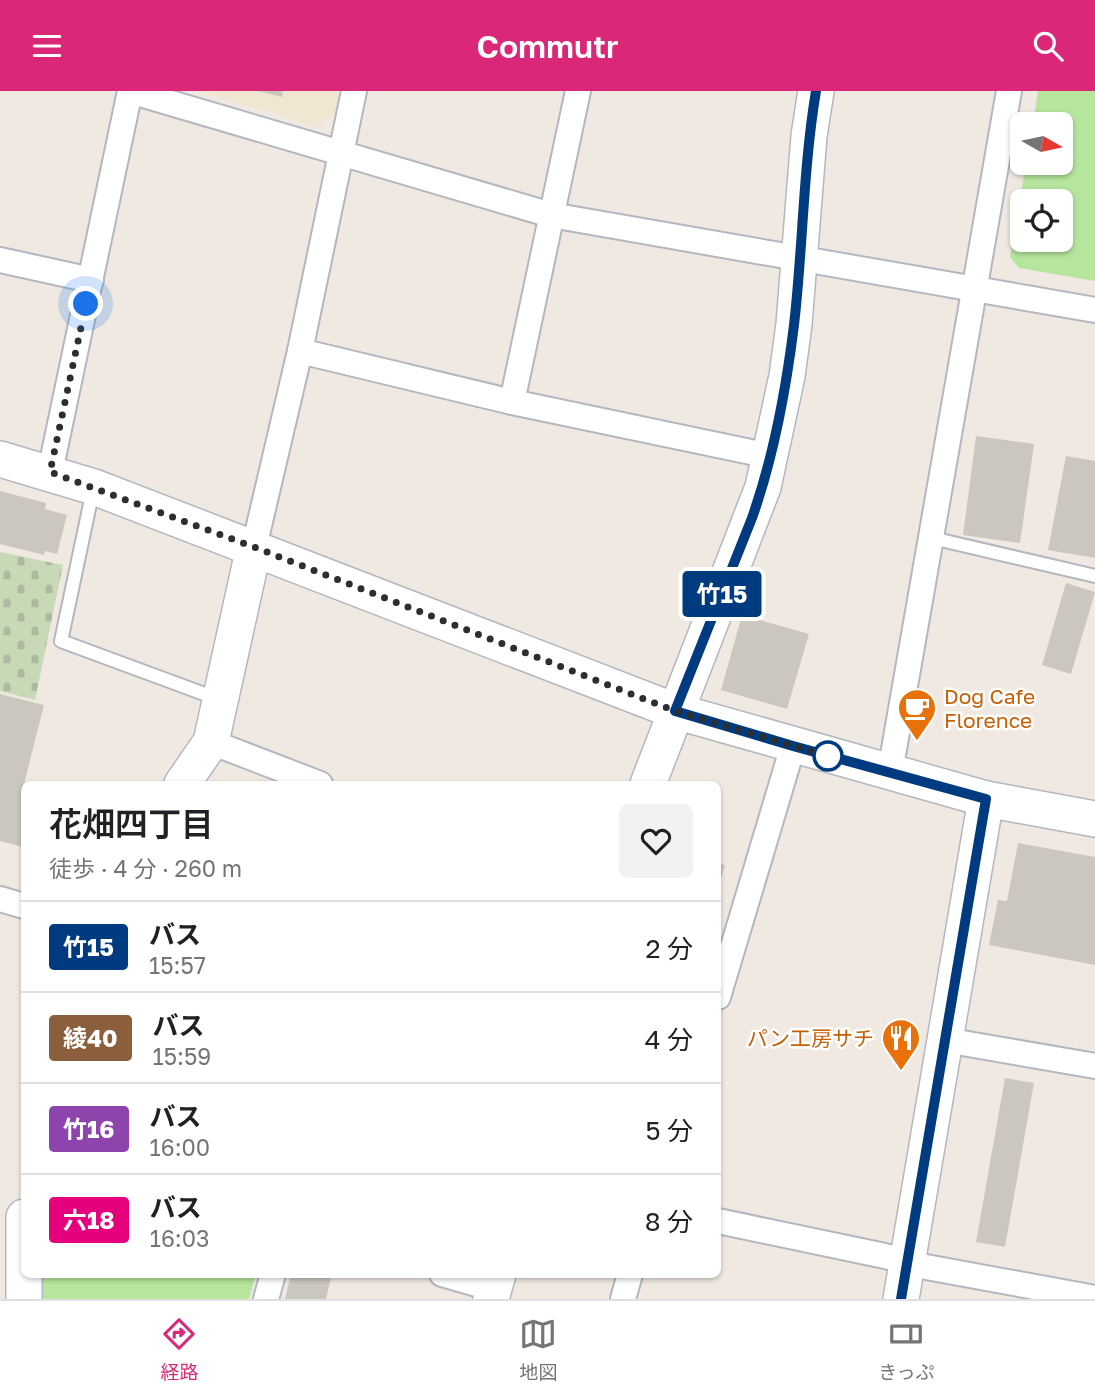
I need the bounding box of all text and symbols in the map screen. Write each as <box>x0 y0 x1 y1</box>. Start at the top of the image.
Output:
icon: menu <box>28 27 66 65</box>
text: Commutr <box>477 27 618 65</box>
icon: search <box>1029 27 1067 65</box>
north arrow <box>1010 112 1073 175</box>
map controls <box>1010 112 1073 252</box>
button: locate <box>1010 189 1073 252</box>
your location <box>68 286 103 321</box>
line badge: 竹15 <box>682 571 762 617</box>
text: 竹15 <box>697 579 748 608</box>
place label: Dog Cafe Florence <box>944 683 1035 733</box>
cafe icon: Dog Cafe Florence <box>896 687 938 742</box>
unlabelled marker <box>813 741 843 771</box>
text: 花畑四丁目 <box>49 804 214 843</box>
button: heart <box>619 804 693 878</box>
text: 徒歩 · 4 分 · 260 m <box>49 854 242 882</box>
text: バス <box>149 919 201 950</box>
text: 竹15 <box>63 932 114 961</box>
text: 2 分 <box>645 933 693 964</box>
text: 15:57 <box>149 951 206 979</box>
text: バス <box>153 1010 205 1041</box>
restaurant icon: パン工房サチ <box>880 1017 922 1072</box>
text: 綾40 <box>63 1023 118 1052</box>
text: 4 分 <box>645 1024 693 1055</box>
place label: パン工房サチ <box>747 1025 874 1051</box>
text: 15:59 <box>153 1042 211 1070</box>
text: バス <box>150 1101 202 1132</box>
text: 竹16 <box>63 1114 115 1143</box>
text: 5 分 <box>645 1115 693 1146</box>
text: 16:00 <box>150 1133 210 1161</box>
text: バス <box>150 1192 202 1223</box>
text: 六18 <box>63 1205 115 1234</box>
text: 8 分 <box>645 1206 693 1237</box>
text: 16:03 <box>150 1224 209 1252</box>
tab: 経路 <box>160 1315 198 1384</box>
tab: 地図 <box>519 1315 557 1384</box>
tab: きっぷ <box>878 1315 935 1384</box>

